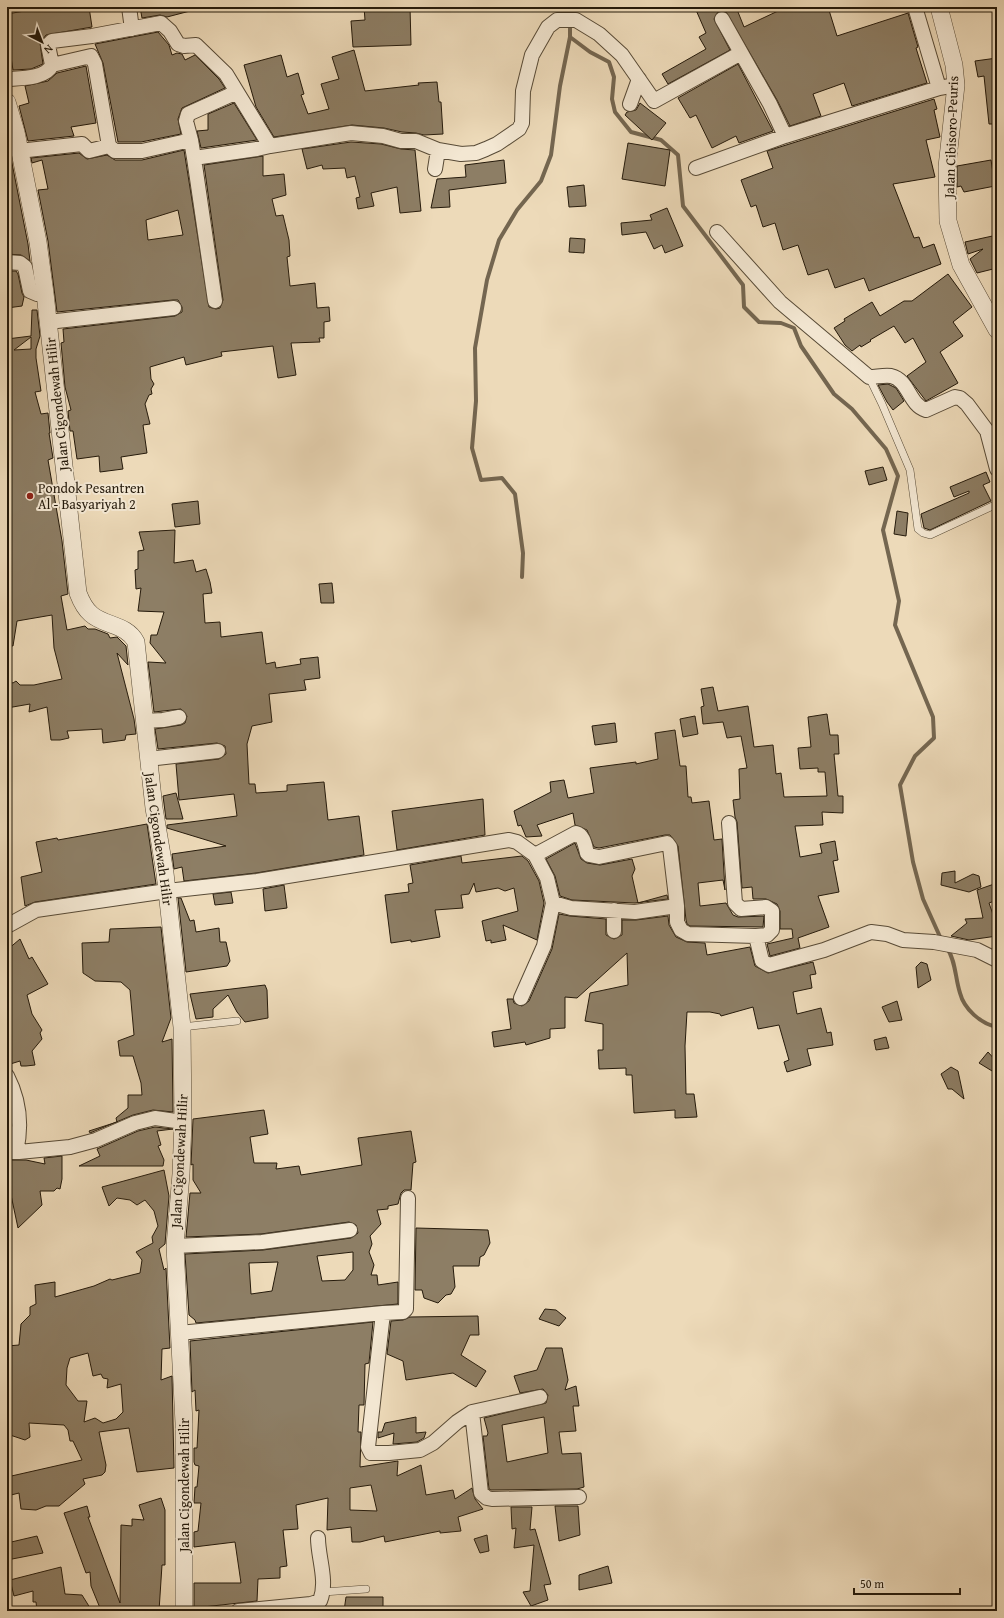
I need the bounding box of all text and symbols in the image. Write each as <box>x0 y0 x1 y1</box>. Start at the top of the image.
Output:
north arrow <box>22 22 62 62</box>
text: N <box>40 41 57 58</box>
street label: Jalan Cibisoro-Peuris <box>939 76 963 200</box>
street label: Jalan Cigondewah Hilir <box>40 336 74 474</box>
place label: Pondok Pesantren Al - Basyariyah 2 <box>38 478 145 514</box>
marker: Pondok Pesantren Al - Basyariyah 2 <box>25 491 35 501</box>
street label: Jalan Cigondewah Hilir <box>139 769 178 907</box>
street label: Jalan Cigondewah Hilir <box>165 1093 193 1231</box>
street label: Jalan Cigondewah Hilir <box>174 1418 194 1554</box>
scale bar <box>854 1570 960 1596</box>
text: 50 m <box>860 1575 884 1592</box>

